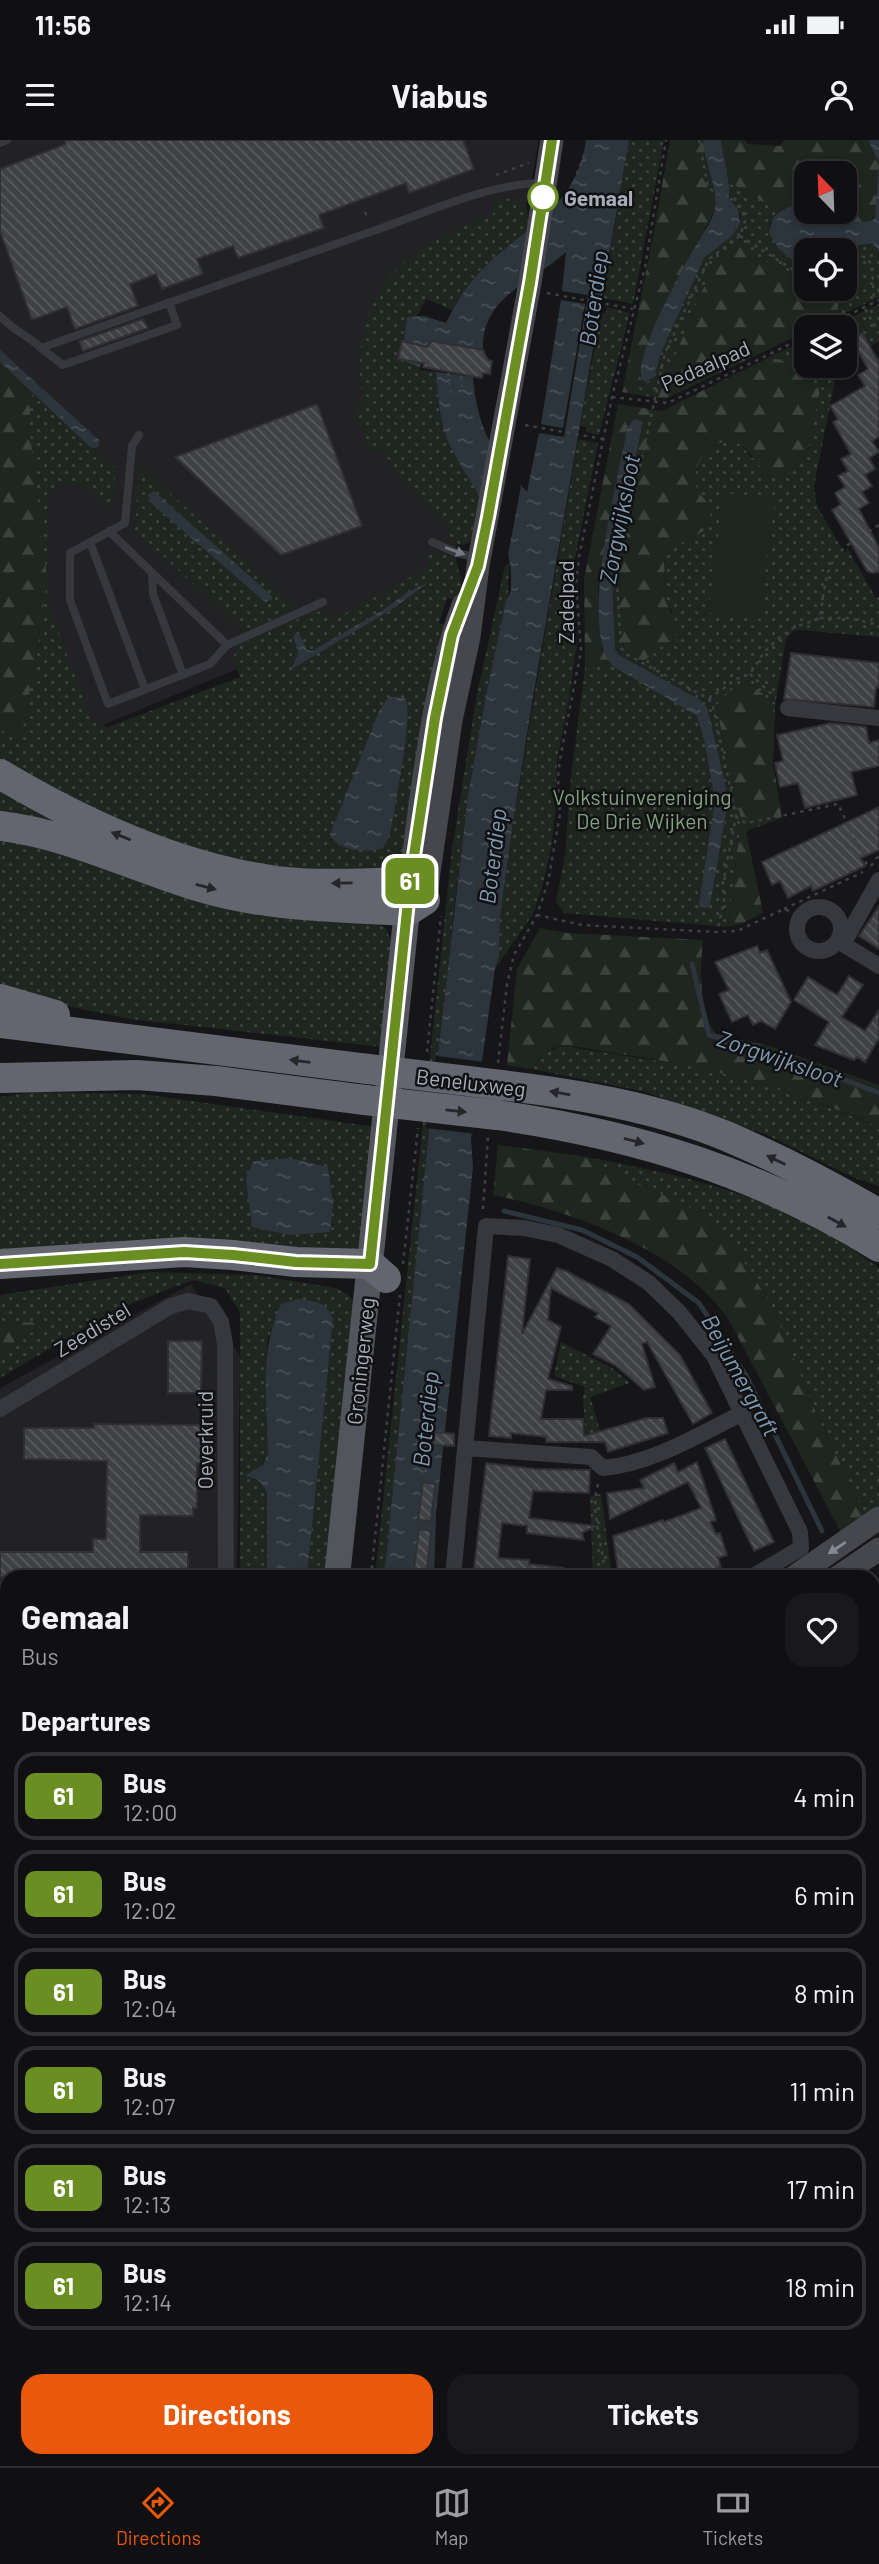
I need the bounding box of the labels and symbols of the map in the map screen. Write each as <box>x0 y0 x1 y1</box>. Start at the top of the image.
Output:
north arrow <box>794 161 858 224</box>
marker: Gemaal <box>528 182 558 212</box>
place label: Gemaal <box>564 185 633 210</box>
water label: Boterdiep <box>572 249 614 347</box>
street label: Pedaalpad <box>657 334 753 396</box>
water label: Zorgwijksloot <box>593 452 645 586</box>
one-way arrow <box>445 546 466 557</box>
street label: Zadelpad <box>553 560 578 644</box>
park label: Volkstuinvereniging De Drie Wijken <box>553 784 731 833</box>
water label: Boterdiep <box>472 807 512 905</box>
one-way arrow <box>111 830 131 842</box>
line badge: 61 <box>378 858 442 904</box>
one-way arrow <box>330 878 352 889</box>
one-way arrow <box>195 882 217 893</box>
water label: Zorgwijksloot <box>714 1023 846 1093</box>
one-way arrow <box>289 1055 311 1066</box>
street label: Beneluxweg <box>415 1063 527 1101</box>
one-way arrow <box>549 1087 571 1098</box>
one-way arrow <box>445 1105 467 1116</box>
one-way arrow <box>624 1137 645 1147</box>
one-way arrow <box>766 1155 787 1166</box>
one-way arrow <box>827 1216 846 1228</box>
street label: Groningerweg <box>341 1296 379 1426</box>
street label: Zeedistel <box>49 1297 135 1361</box>
water label: Beijumergraft <box>696 1309 786 1441</box>
water label: Boterdiep <box>406 1370 444 1468</box>
street label: Oeverkruid <box>192 1391 217 1489</box>
one-way arrow <box>827 1541 846 1554</box>

